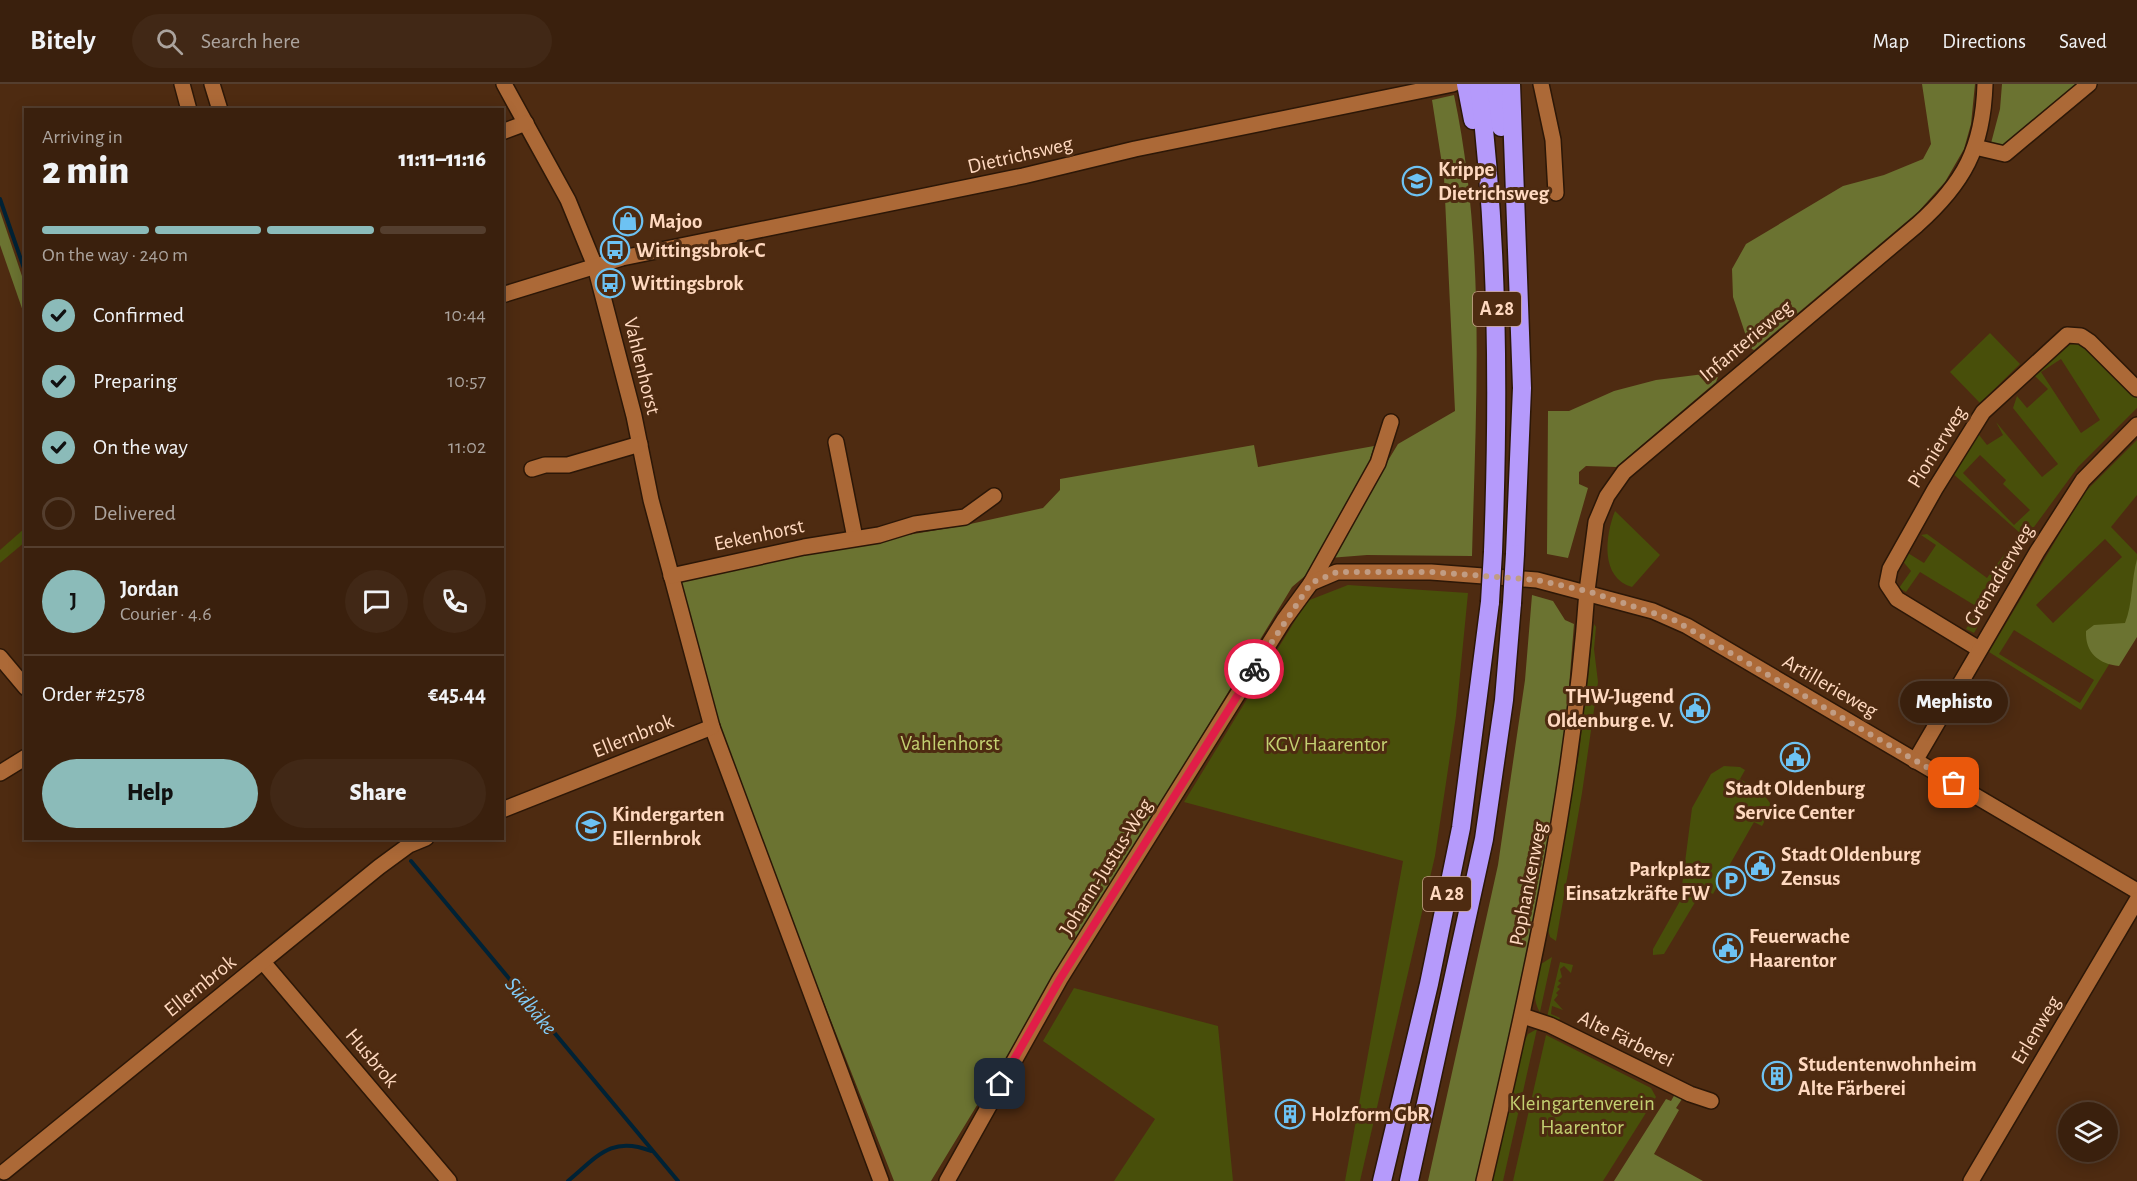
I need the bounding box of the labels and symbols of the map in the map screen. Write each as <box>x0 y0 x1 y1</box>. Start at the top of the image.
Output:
street label: Dietrichsweg <box>965 133 1075 177</box>
place label: Krippe Dietrichsweg <box>1438 159 1549 204</box>
school or university icon: Krippe Dietrichsweg <box>1401 165 1433 197</box>
shop icon: Majoo <box>612 205 644 237</box>
place label: Majoo <box>649 211 702 232</box>
bus stop icon: Wittingsbrok-C <box>599 234 631 266</box>
place label: Wittingsbrok-C <box>636 240 765 261</box>
bus stop icon: Wittingsbrok <box>594 267 626 299</box>
place label: Wittingsbrok <box>631 273 744 294</box>
road number: A 28 <box>1473 292 1521 326</box>
street label: Infanterieweg <box>1696 296 1797 386</box>
street label: Vahlenhorst <box>620 315 664 417</box>
street label: Pionierweg <box>1904 402 1971 492</box>
street label: Eekenhorst <box>712 515 806 555</box>
street label: Grenadierweg <box>1960 519 2038 630</box>
courier <box>1224 639 1284 699</box>
street label: Artillerieweg <box>1779 650 1882 722</box>
callout: Mephisto <box>1900 681 2008 723</box>
place label: THW-Jugend Oldenburg e. V. <box>1547 686 1674 731</box>
public building icon: THW-Jugend Oldenburg e. V. <box>1679 692 1711 724</box>
street label: Ellernbrok <box>590 710 677 762</box>
park label: Vahlenhorst <box>900 733 1000 754</box>
park label: KGV Haarentor <box>1265 734 1388 755</box>
public building icon: Stadt Oldenburg Service Center <box>1779 741 1811 773</box>
pin <box>1928 757 1979 808</box>
place label: Stadt Oldenburg Service Center <box>1725 778 1865 823</box>
street label: Johann-Justus-Weg <box>1056 794 1157 939</box>
place label: Kindergarten Ellernbrok <box>612 804 725 849</box>
school or university icon: Kindergarten Ellernbrok <box>575 810 607 842</box>
street label: Pophankenweg <box>1506 820 1550 947</box>
place label: Stadt Oldenburg Zensus <box>1781 844 1921 889</box>
public building icon: Stadt Oldenburg Zensus <box>1744 850 1776 882</box>
place label: Parkplatz Einsatzkräfte FW <box>1565 859 1710 904</box>
parking icon: Parkplatz Einsatzkräfte FW <box>1715 865 1747 897</box>
road number: A 28 <box>1423 877 1471 911</box>
place label: Feuerwache Haarentor <box>1749 926 1850 971</box>
public building icon: Feuerwache Haarentor <box>1712 932 1744 964</box>
street label: Ellernbrok <box>160 951 240 1021</box>
water label: Südbäke <box>501 973 561 1039</box>
street label: Erlenweg <box>2008 992 2065 1068</box>
street label: Alte Färberei <box>1575 1007 1677 1071</box>
street label: Husbrok <box>341 1024 403 1092</box>
place label: Studentenwohnheim Alte Färberei <box>1798 1054 1977 1099</box>
pin <box>974 1058 1025 1109</box>
building icon: Studentenwohnheim Alte Färberei <box>1761 1060 1793 1092</box>
park label: Kleingartenverein Haarentor <box>1509 1093 1655 1138</box>
building icon: Holzform GbR <box>1274 1098 1306 1130</box>
place label: Holzform GbR <box>1311 1104 1430 1125</box>

